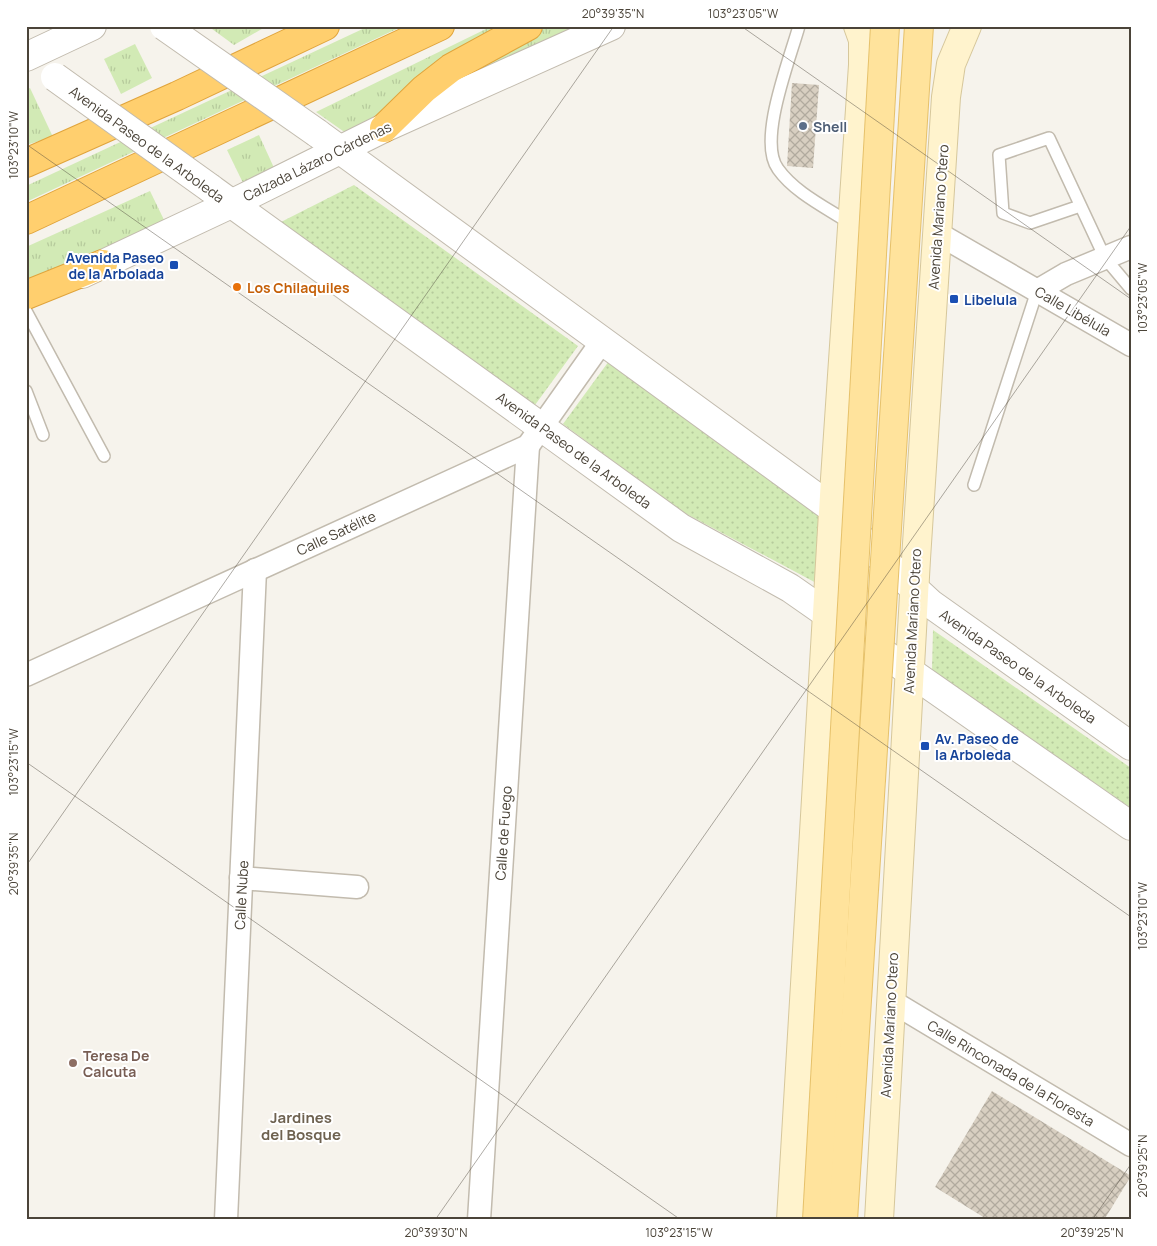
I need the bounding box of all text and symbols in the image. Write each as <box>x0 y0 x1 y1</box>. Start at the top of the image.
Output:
text: 20°39'35"N <box>582 5 644 22</box>
text: 103°23'05"W <box>708 5 779 22</box>
street label: Avenida Paseo de la Arboleda <box>66 81 228 207</box>
text: 103°23'10"W <box>5 110 22 179</box>
street label: Calzada Lázaro Cárdenas <box>240 117 394 205</box>
place label: Shell <box>813 117 847 136</box>
marker: Shell <box>797 120 809 132</box>
street label: Avenida Mariano Otero <box>923 144 953 290</box>
place label: Avenida Paseo de la Arbolada <box>66 248 164 283</box>
marker: Avenida Paseo de la Arbolada <box>168 259 180 271</box>
text: 103°23'05"W <box>1134 262 1151 333</box>
place label: Los Chilaquiles <box>247 278 350 297</box>
marker: Los Chilaquiles <box>231 281 243 293</box>
street label: Calle Libélula <box>1032 282 1114 340</box>
place label: Libelula <box>964 290 1017 309</box>
marker: Libelula <box>948 293 960 305</box>
street label: Avenida Paseo de la Arboleda <box>493 387 655 513</box>
street label: Calle Satélite <box>293 506 379 560</box>
street label: Avenida Mariano Otero <box>899 548 925 694</box>
street label: Avenida Paseo de la Arboleda <box>936 605 1100 727</box>
text: 103°23'15"W <box>5 727 22 796</box>
place label: Av. Paseo de la Arboleda <box>935 729 1019 764</box>
marker: Av. Paseo de la Arboleda <box>919 740 931 752</box>
street label: Calle de Fuego <box>490 785 516 881</box>
text: 20°39'35"N <box>5 833 22 895</box>
street label: Calle Nube <box>230 860 252 930</box>
text: 103°23'10"W <box>1134 881 1151 950</box>
street label: Avenida Mariano Otero <box>876 952 902 1098</box>
street label: Calle Rinconada de la Floresta <box>924 1015 1098 1131</box>
place label: Teresa De Calcuta <box>83 1046 149 1081</box>
marker: Teresa De Calcuta <box>67 1057 79 1069</box>
district label: Jardines del Bosque <box>261 1107 341 1145</box>
text: 20°39'25"N <box>1134 1135 1151 1197</box>
text: 20°39'30"N <box>404 1224 468 1241</box>
text: 103°23'15"W <box>645 1224 714 1241</box>
text: 20°39'25"N <box>1061 1224 1123 1241</box>

